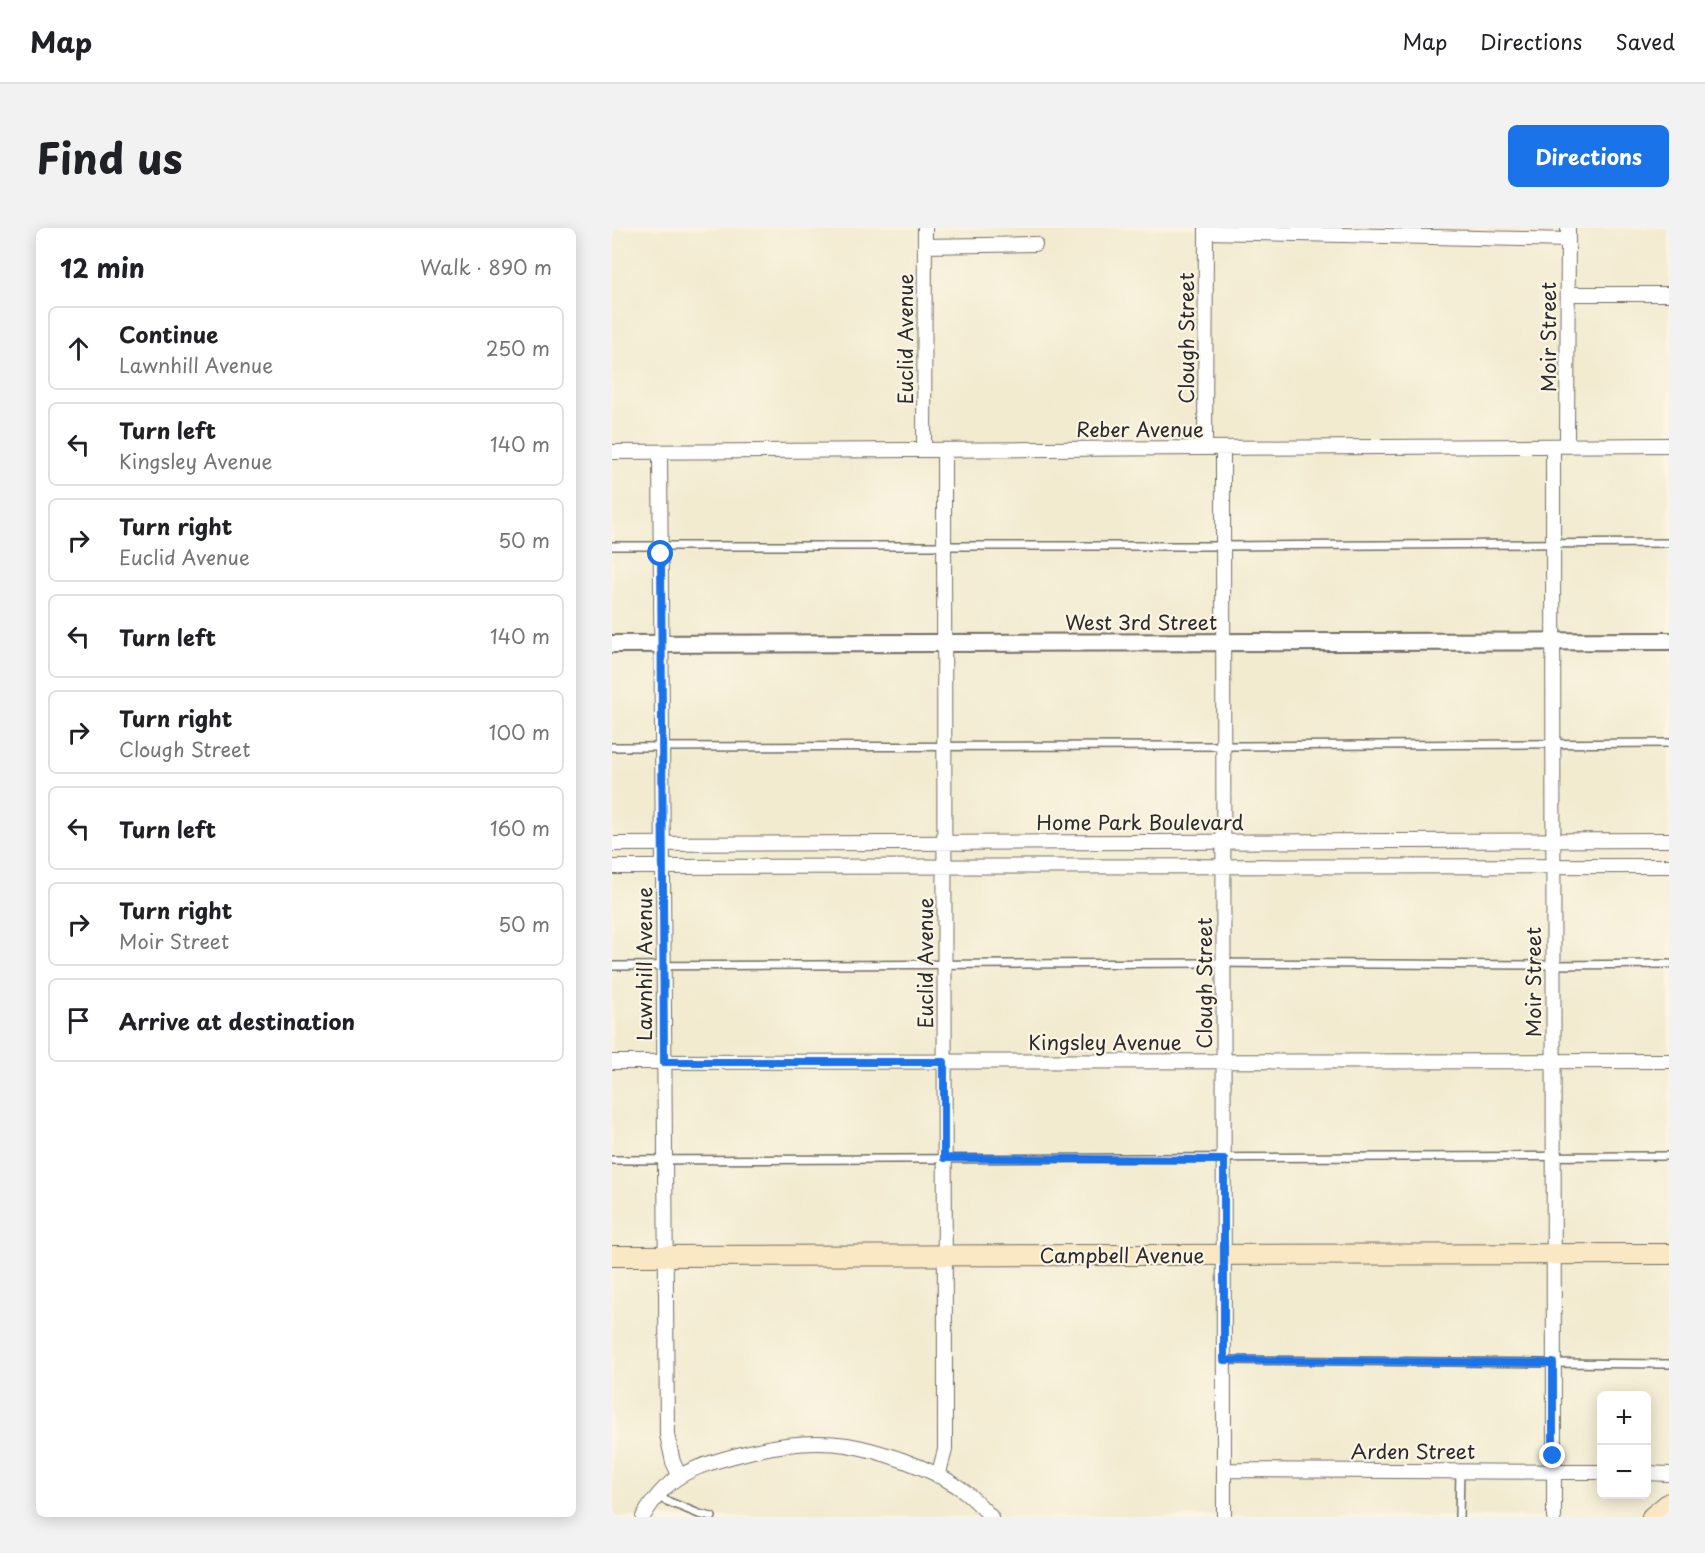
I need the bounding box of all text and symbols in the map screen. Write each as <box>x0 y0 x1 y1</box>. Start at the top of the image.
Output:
text: Map <box>30 20 92 63</box>
text: Map <box>1402 25 1447 57</box>
text: Directions <box>1480 25 1582 57</box>
text: Saved <box>1615 25 1675 57</box>
text: Find us <box>36 125 183 188</box>
button: Directions <box>1508 125 1669 187</box>
text: 12 min <box>60 248 145 287</box>
text: Walk · 890 m <box>420 252 552 282</box>
street label: Clough Street <box>1171 272 1201 404</box>
street label: Euclid Avenue <box>890 273 920 404</box>
street label: Moir Street <box>1533 282 1563 392</box>
text: Continue <box>119 317 218 350</box>
icon: ahead <box>62 332 95 365</box>
text: 250 m <box>486 333 550 363</box>
text: Lawnhill Avenue <box>119 350 273 380</box>
text: Turn left <box>119 413 216 446</box>
street label: Reber Avenue <box>1076 414 1204 444</box>
icon: left <box>62 428 95 461</box>
text: 140 m <box>490 429 550 459</box>
text: Kingsley Avenue <box>119 446 272 476</box>
text: Turn right <box>119 509 232 542</box>
icon: right <box>62 524 95 557</box>
text: 50 m <box>498 525 550 555</box>
route start <box>647 540 673 566</box>
text: Euclid Avenue <box>119 542 250 572</box>
street label: West 3rd Street <box>1065 607 1217 637</box>
icon: left <box>62 620 95 653</box>
text: Turn left <box>119 620 216 653</box>
text: 140 m <box>490 621 550 651</box>
text: Turn right <box>119 701 232 734</box>
icon: right <box>62 716 95 749</box>
text: 100 m <box>489 717 550 747</box>
text: Clough Street <box>119 734 250 764</box>
street label: Home Park Boulevard <box>1036 807 1244 837</box>
icon: left <box>62 812 95 845</box>
text: Turn left <box>119 812 216 845</box>
text: 160 m <box>490 813 550 843</box>
street label: Lawnhill Avenue <box>629 887 659 1041</box>
text: Turn right <box>119 893 232 926</box>
street label: Euclid Avenue <box>910 897 940 1028</box>
icon: right <box>62 908 95 941</box>
text: 50 m <box>498 909 550 939</box>
street label: Clough Street <box>1189 917 1219 1049</box>
text: Moir Street <box>119 926 229 956</box>
street label: Moir Street <box>1518 927 1548 1037</box>
icon: arrive <box>62 1004 95 1037</box>
text: Arrive at destination <box>119 1004 355 1037</box>
street label: Kingsley Avenue <box>1028 1027 1182 1057</box>
street label: Campbell Avenue <box>1040 1240 1205 1270</box>
map controls <box>1597 1391 1651 1499</box>
button: + <box>1597 1391 1651 1445</box>
street label: Arden Street <box>1351 1436 1475 1466</box>
route end <box>1539 1442 1565 1468</box>
button: − <box>1597 1445 1651 1499</box>

